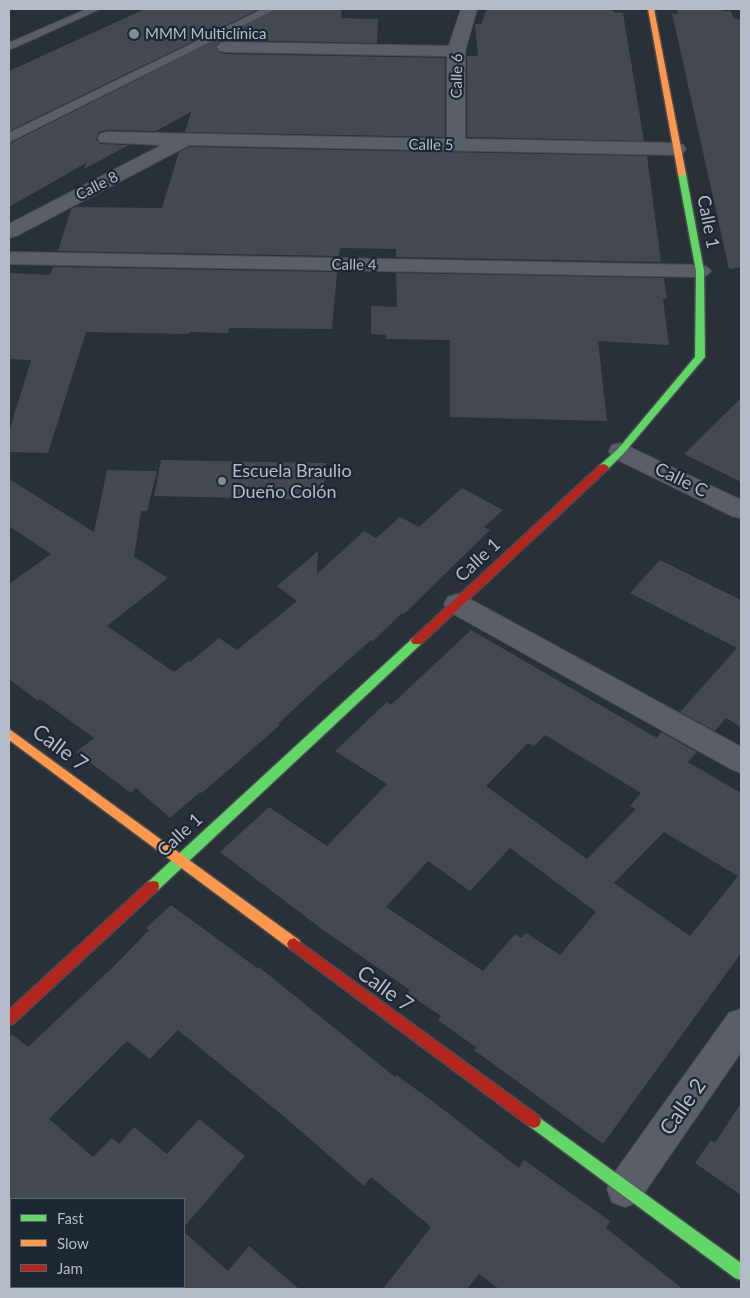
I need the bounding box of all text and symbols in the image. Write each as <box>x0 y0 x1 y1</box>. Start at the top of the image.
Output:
place label: MMM Multiclínica <box>145 25 266 43</box>
marker: MMM Multiclínica <box>127 27 141 41</box>
street label: Calle 6 <box>448 53 466 99</box>
street label: Calle 5 <box>408 136 454 154</box>
street label: Calle 8 <box>73 168 121 204</box>
street label: Calle 1 <box>692 193 724 251</box>
street label: Calle 4 <box>331 256 377 274</box>
street label: Calle C <box>651 458 711 502</box>
place label: Escuela Braulio Dueño Colón <box>232 460 352 502</box>
marker: Escuela Braulio Dueño Colón <box>216 475 228 487</box>
street label: Calle 1 <box>451 534 505 586</box>
street label: Calle 7 <box>27 719 93 777</box>
street label: Calle 1 <box>153 809 207 861</box>
street label: Calle 7 <box>352 960 418 1018</box>
street label: Calle 2 <box>655 1074 711 1140</box>
legend <box>10 1198 185 1288</box>
text: Fast <box>57 1209 84 1227</box>
text: Slow <box>57 1234 89 1252</box>
text: Jam <box>57 1259 83 1277</box>

